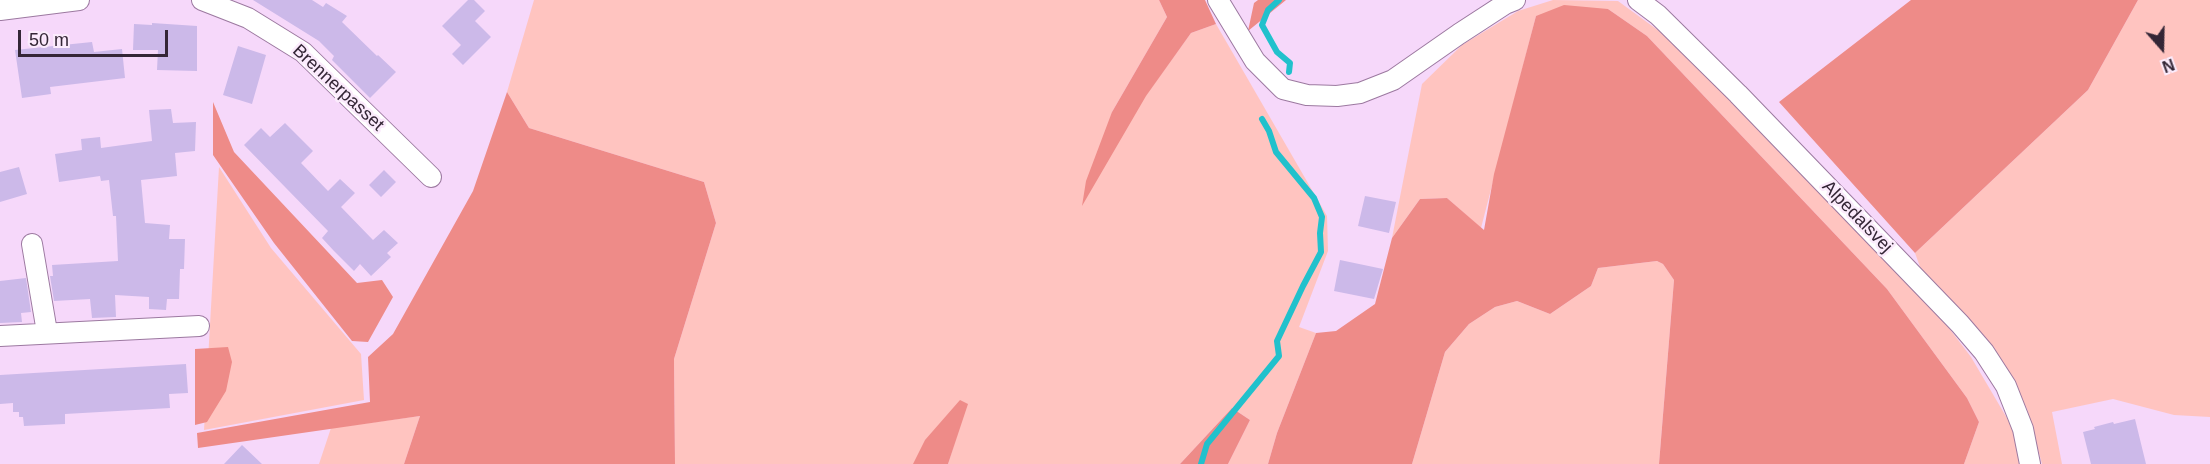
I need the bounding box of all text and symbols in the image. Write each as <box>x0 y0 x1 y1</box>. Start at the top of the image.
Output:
scale bar <box>21 18 171 56</box>
north arrow <box>2132 18 2192 78</box>
text: 50 m <box>29 30 69 50</box>
street label: Brennerpasset <box>288 40 388 136</box>
text: N <box>2160 55 2177 75</box>
street label: Alpedalsvej <box>1817 176 1897 258</box>

